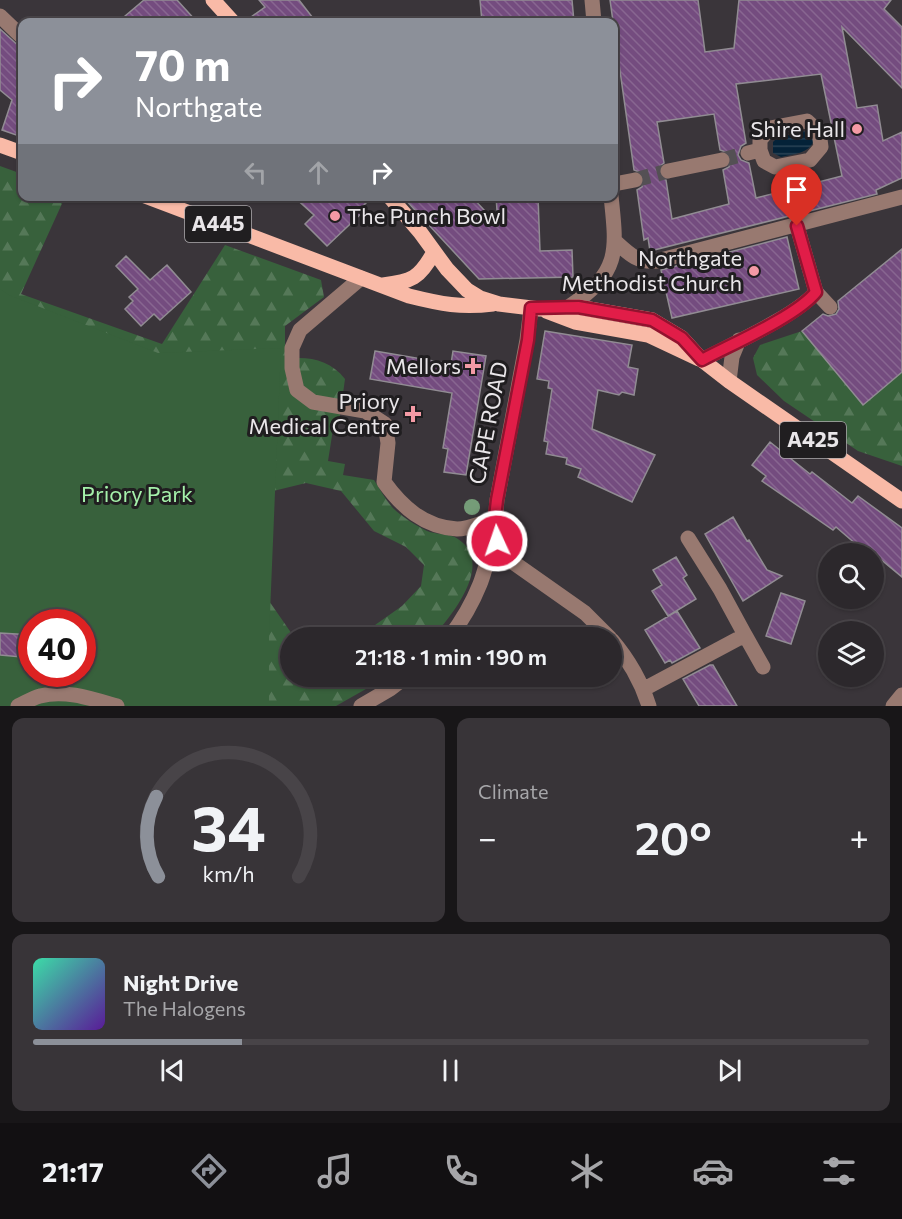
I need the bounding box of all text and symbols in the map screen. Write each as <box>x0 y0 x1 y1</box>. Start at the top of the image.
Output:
text: 70 m <box>135 38 230 90</box>
icon: right <box>36 42 114 120</box>
text: Northgate <box>135 90 263 123</box>
place label: Shire Hall <box>750 115 845 142</box>
marker: Shire Hall <box>850 122 864 136</box>
icon: left <box>239 156 272 189</box>
icon: ahead <box>302 156 335 189</box>
icon: right <box>365 156 398 189</box>
pin <box>771 164 822 226</box>
icon: arrive <box>780 173 813 206</box>
place label: The Punch Bowl <box>347 202 506 229</box>
road number: A445 <box>185 206 251 242</box>
marker: The Punch Bowl <box>328 209 342 223</box>
place label: Northgate Methodist Church <box>561 244 742 296</box>
marker: Northgate Methodist Church <box>747 264 761 278</box>
place label: Mellors <box>386 352 461 379</box>
street label: CAPE ROAD <box>462 359 513 487</box>
marker: Mellors <box>466 359 480 373</box>
place label: Priory Medical Centre <box>249 387 400 439</box>
marker: Priory Medical Centre <box>404 405 422 423</box>
road number: A425 <box>780 422 846 458</box>
park label: Priory Park <box>81 480 193 507</box>
position arrow <box>465 509 529 573</box>
map controls <box>818 543 884 687</box>
button: search <box>818 543 884 609</box>
speed limit sign: 40 <box>18 609 96 687</box>
button: layers <box>818 621 884 687</box>
text: 21:18 · 1 min · 190 m <box>355 643 547 670</box>
text: Climate <box>478 779 548 803</box>
text: 34 <box>191 788 266 864</box>
text: 20° <box>635 809 712 864</box>
text: − <box>478 816 497 857</box>
text: + <box>850 816 869 857</box>
text: km/h <box>202 860 255 886</box>
text: Night Drive <box>123 969 238 996</box>
text: The Halogens <box>123 996 246 1020</box>
icon: previous <box>156 1054 189 1087</box>
icon: pause <box>434 1054 467 1087</box>
icon: next <box>713 1054 746 1087</box>
icon: directions <box>188 1150 230 1192</box>
icon: music <box>314 1150 356 1192</box>
icon: phone <box>440 1150 482 1192</box>
icon: climate <box>566 1150 608 1192</box>
icon: car <box>692 1150 734 1192</box>
icon: filters <box>818 1150 860 1192</box>
text: 21:17 <box>42 1155 104 1188</box>

